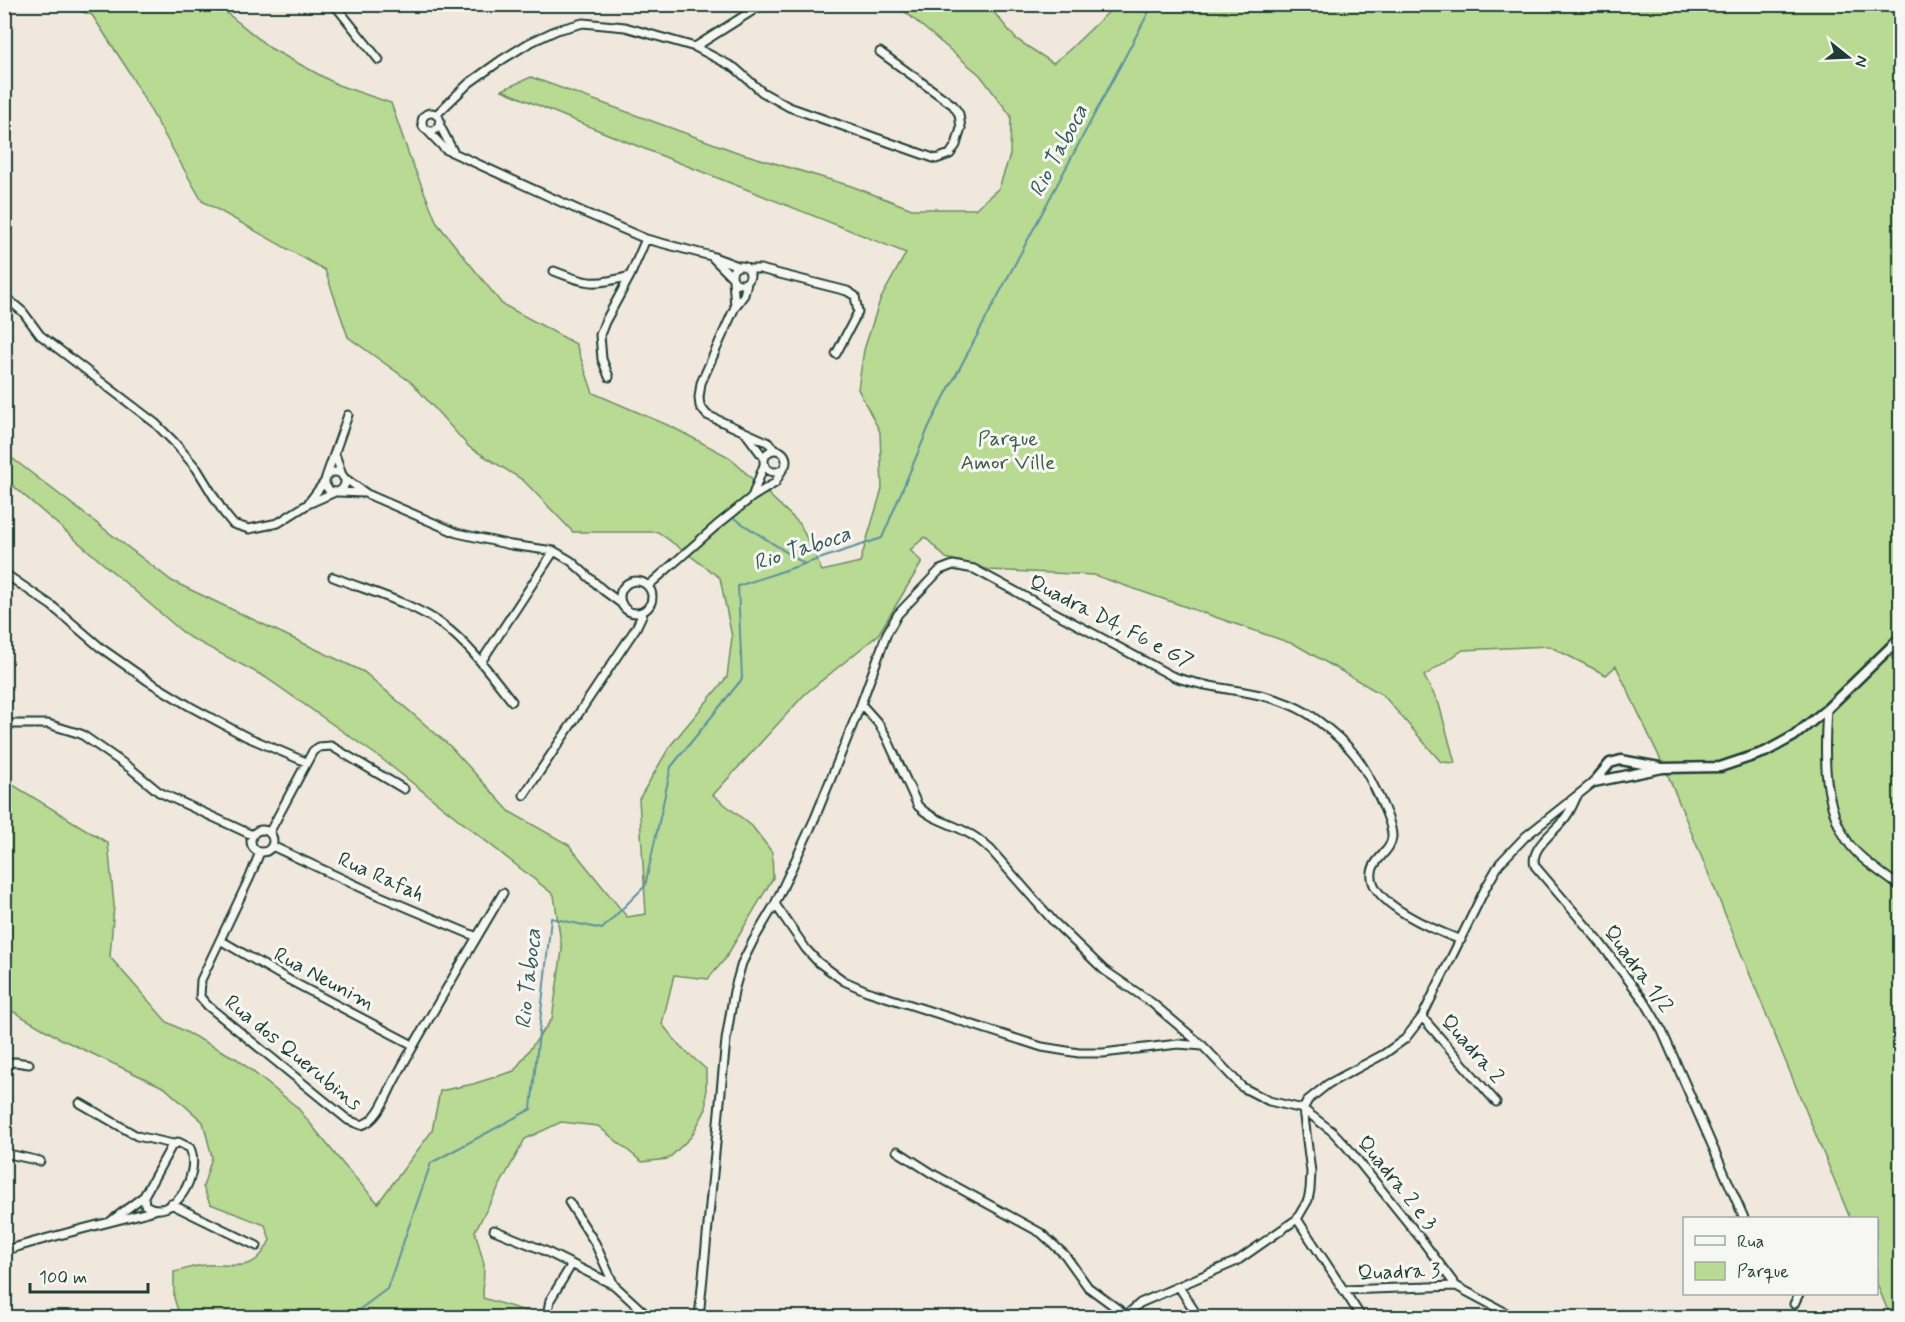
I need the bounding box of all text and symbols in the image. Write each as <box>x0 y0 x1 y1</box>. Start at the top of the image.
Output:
north arrow <box>1818 27 1878 87</box>
text: N <box>1849 53 1872 69</box>
water label: Rio Taboca <box>1023 100 1095 202</box>
park label: Parque Amor Ville <box>961 425 1055 477</box>
water label: Rio Taboca <box>750 520 854 578</box>
street label: Quadra D4, F6 e G7 <box>1024 568 1198 676</box>
street label: Rua Rafah <box>333 845 429 909</box>
street label: Quadra 1/2 <box>1597 919 1679 1019</box>
water label: Rio Taboca <box>510 927 548 1030</box>
street label: Rua Neunim <box>269 941 379 1017</box>
street label: Rua dos Querubins <box>218 989 368 1117</box>
street label: Quadra 2 <box>1434 1008 1510 1090</box>
street label: Quadra 2 e 3 <box>1350 1130 1444 1236</box>
legend <box>1683 1217 1878 1295</box>
text: Rua <box>1737 1230 1764 1254</box>
scale bar <box>30 1256 148 1294</box>
street label: Quadra 3 <box>1357 1257 1441 1287</box>
text: Parque <box>1737 1260 1789 1284</box>
text: 100 m <box>39 1266 87 1290</box>

